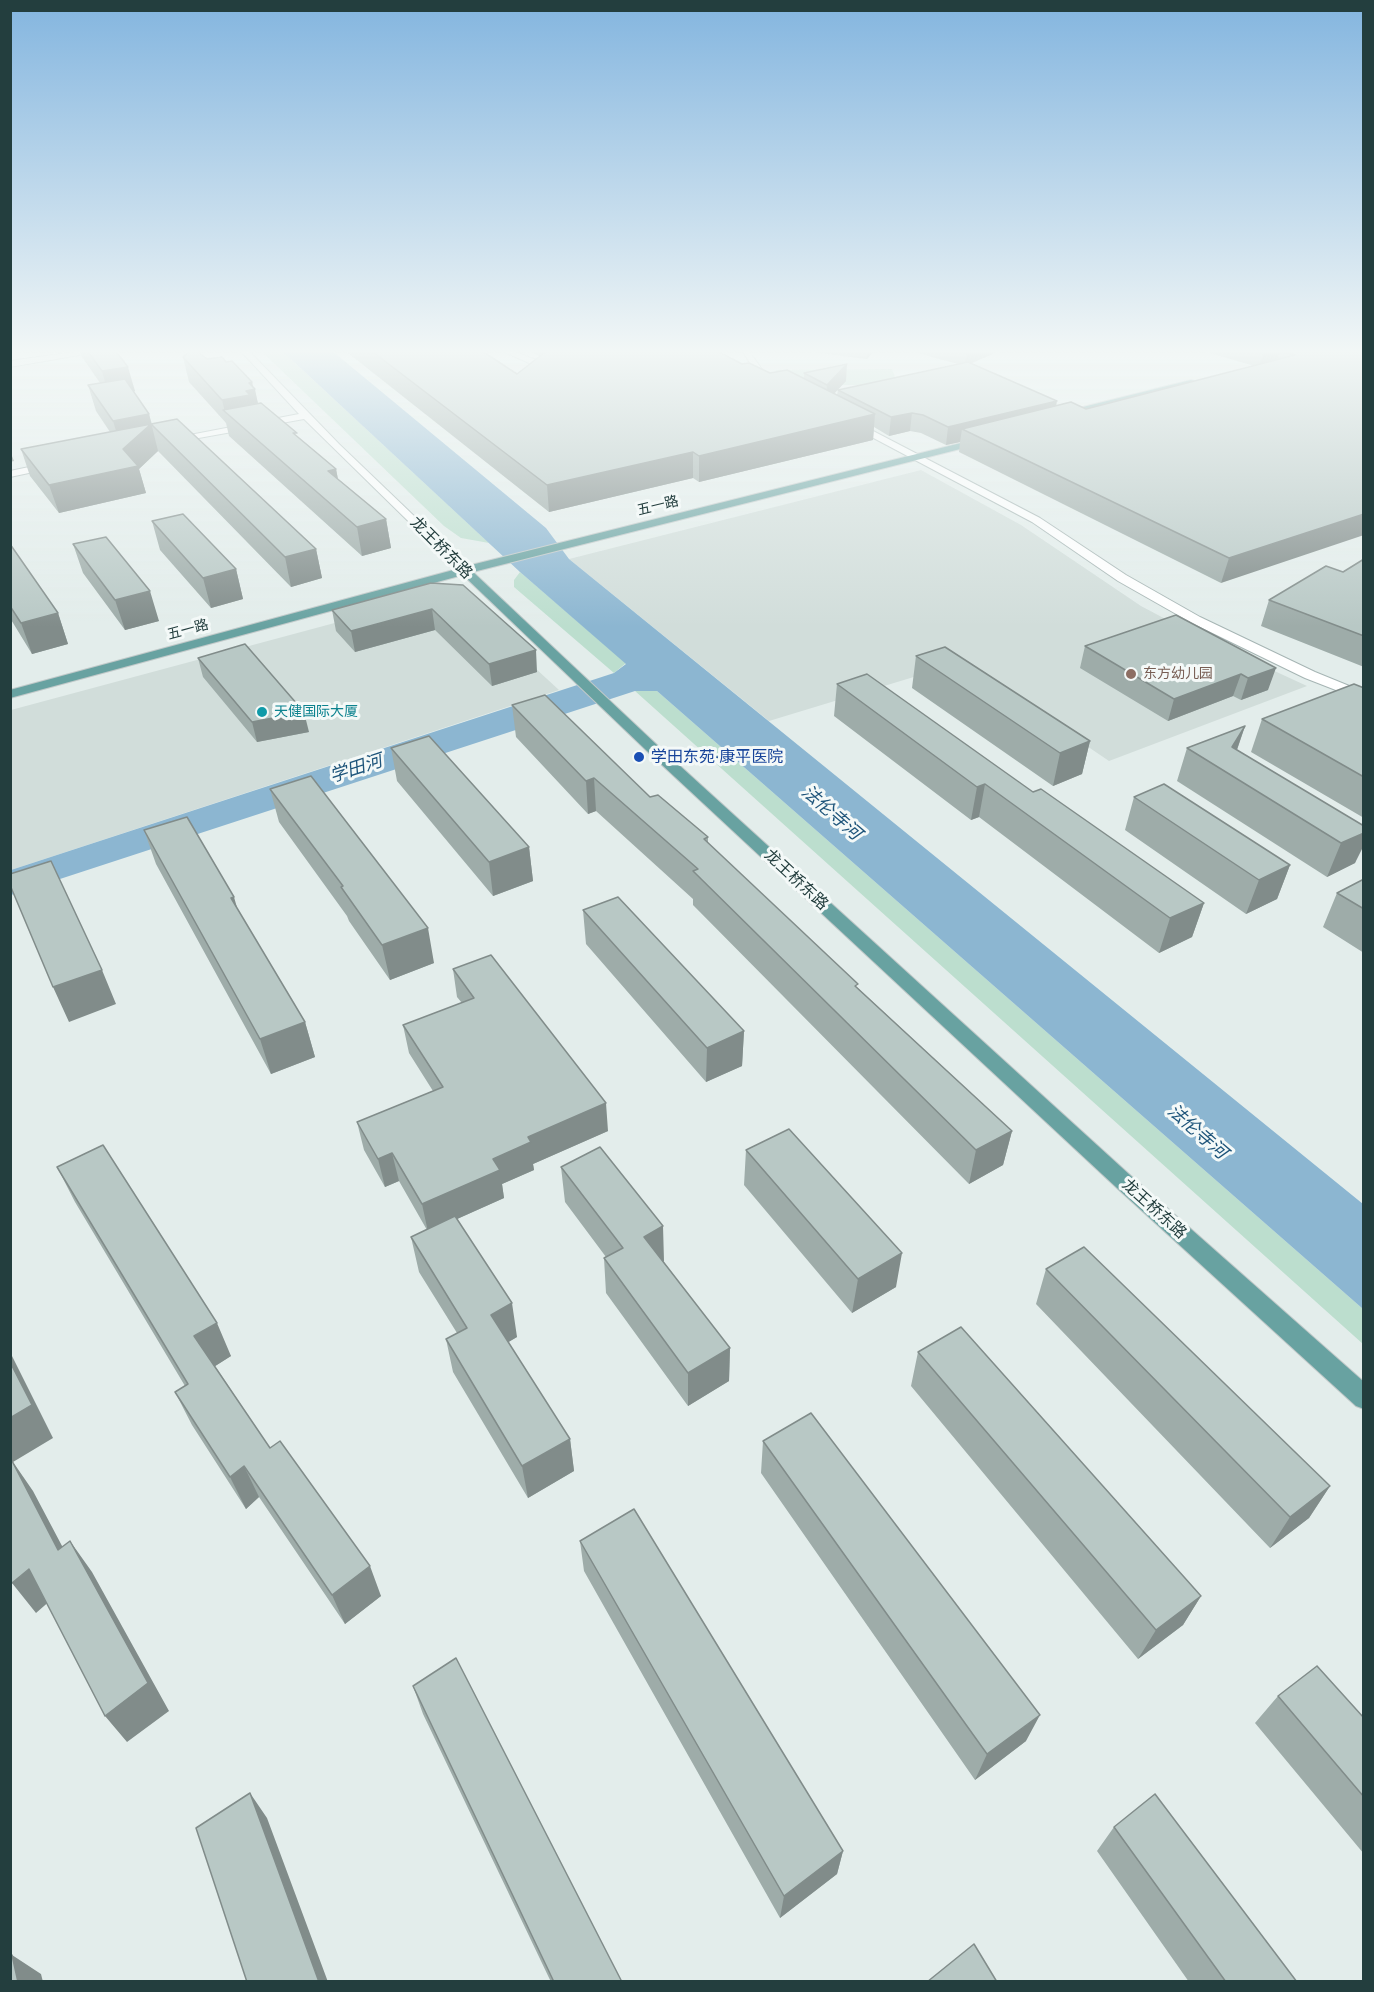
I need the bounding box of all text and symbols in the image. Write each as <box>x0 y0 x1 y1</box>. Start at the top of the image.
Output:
street label: 五一路 <box>636 493 680 519</box>
street label: 龙王桥东路 <box>406 513 476 583</box>
street label: 五一路 <box>166 616 210 644</box>
place label: 东方幼儿园 <box>1143 666 1213 682</box>
marker: 东方幼儿园 <box>1124 667 1138 681</box>
place label: 天健国际大厦 <box>274 704 358 720</box>
marker: 天健国际大厦 <box>255 705 269 719</box>
place label: 学田东苑·康平医院 <box>651 747 783 767</box>
water label: 学田河 <box>327 750 385 788</box>
marker: 学田东苑·康平医院 <box>632 750 646 764</box>
water label: 法伦寺河 <box>797 781 865 845</box>
street label: 龙王桥东路 <box>760 846 832 914</box>
water label: 法伦寺河 <box>1163 1100 1231 1164</box>
street label: 龙王桥东路 <box>1118 1175 1190 1243</box>

